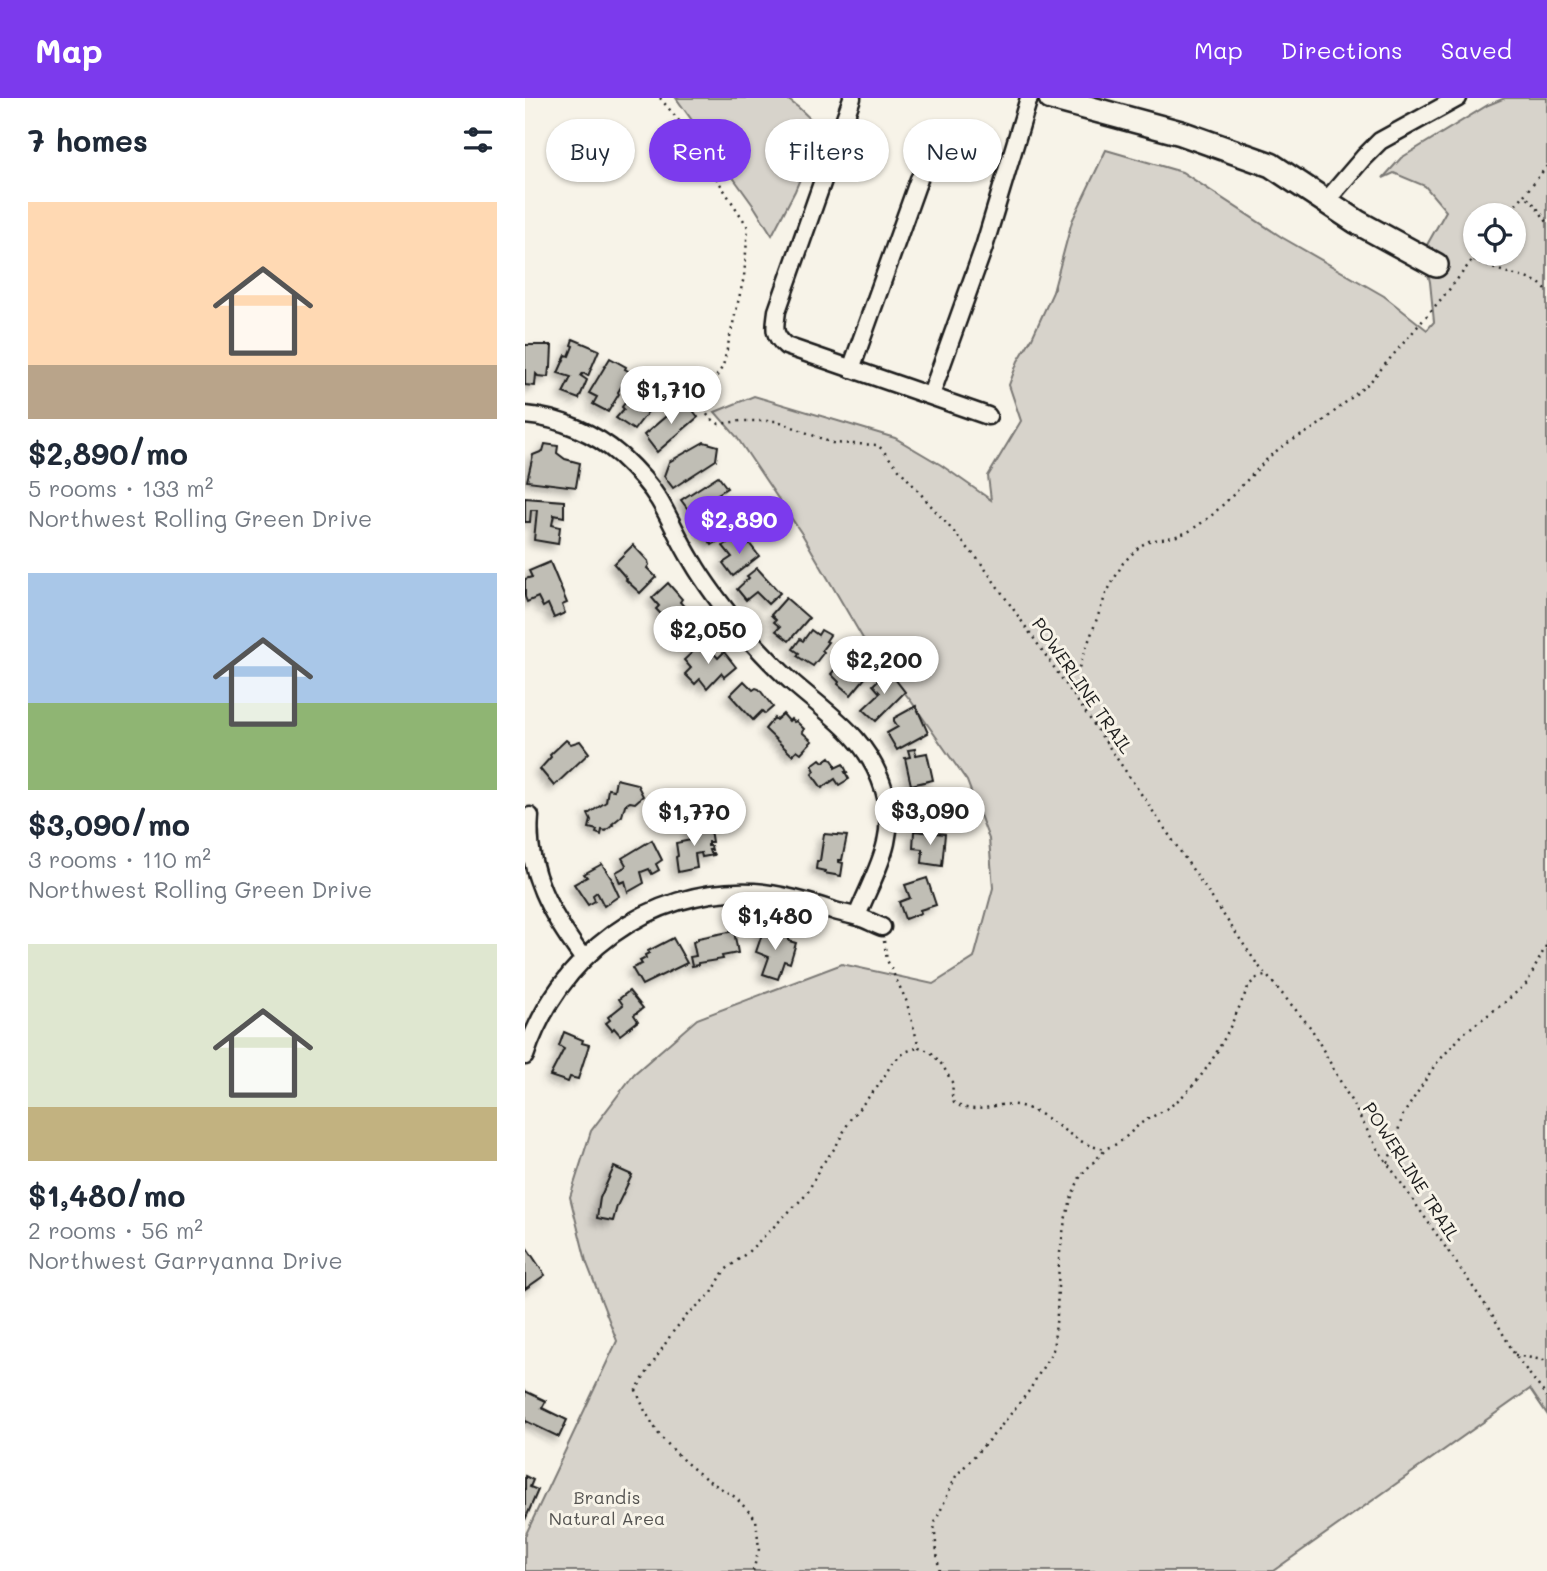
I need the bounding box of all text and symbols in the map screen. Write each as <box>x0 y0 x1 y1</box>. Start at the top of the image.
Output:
text: Map <box>35 28 103 71</box>
text: Map <box>1194 34 1243 65</box>
text: Directions <box>1281 34 1403 65</box>
text: Saved <box>1441 34 1512 65</box>
chip: Buy <box>546 119 635 182</box>
chip: Rent <box>649 119 751 182</box>
chip: Filters <box>765 119 889 182</box>
chip: New <box>903 119 1002 182</box>
text: 7 homes <box>28 120 148 160</box>
icon: filters <box>459 121 497 159</box>
map controls <box>1463 203 1526 266</box>
button: locate <box>1463 203 1526 266</box>
icon: home <box>200 248 326 374</box>
pin: $1,710 <box>614 366 728 426</box>
text: $1,710 <box>636 374 706 404</box>
text: $2,890/mo <box>28 433 188 473</box>
text: 5 rooms · 133 m² <box>28 473 213 503</box>
pin: $2,890 <box>682 496 796 556</box>
text: Northwest Rolling Green Drive <box>28 503 372 533</box>
text: $2,890 <box>700 504 778 534</box>
pin: $2,050 <box>651 606 765 666</box>
street label: POWERLINE TRAIL <box>1027 613 1139 759</box>
text: $2,050 <box>669 614 747 644</box>
icon: home <box>200 619 326 745</box>
pin: $2,200 <box>827 636 941 696</box>
text: $2,200 <box>846 644 922 674</box>
pin: $1,770 <box>637 788 751 848</box>
pin: $3,090 <box>873 788 987 847</box>
text: $3,090 <box>891 795 969 825</box>
text: $1,770 <box>658 796 730 826</box>
text: $3,090/mo <box>28 804 190 844</box>
text: 3 rooms · 110 m² <box>28 844 211 874</box>
text: Northwest Rolling Green Drive <box>28 874 372 904</box>
pin: $1,480 <box>718 892 832 952</box>
text: $1,480 <box>737 900 813 930</box>
icon: home <box>200 990 326 1116</box>
street label: POWERLINE TRAIL <box>1358 1097 1466 1246</box>
text: $1,480/mo <box>28 1175 186 1215</box>
text: 2 rooms · 56 m² <box>28 1215 203 1245</box>
text: Northwest Garryanna Drive <box>28 1245 343 1275</box>
park label: Brandis Natural Area <box>549 1485 665 1530</box>

